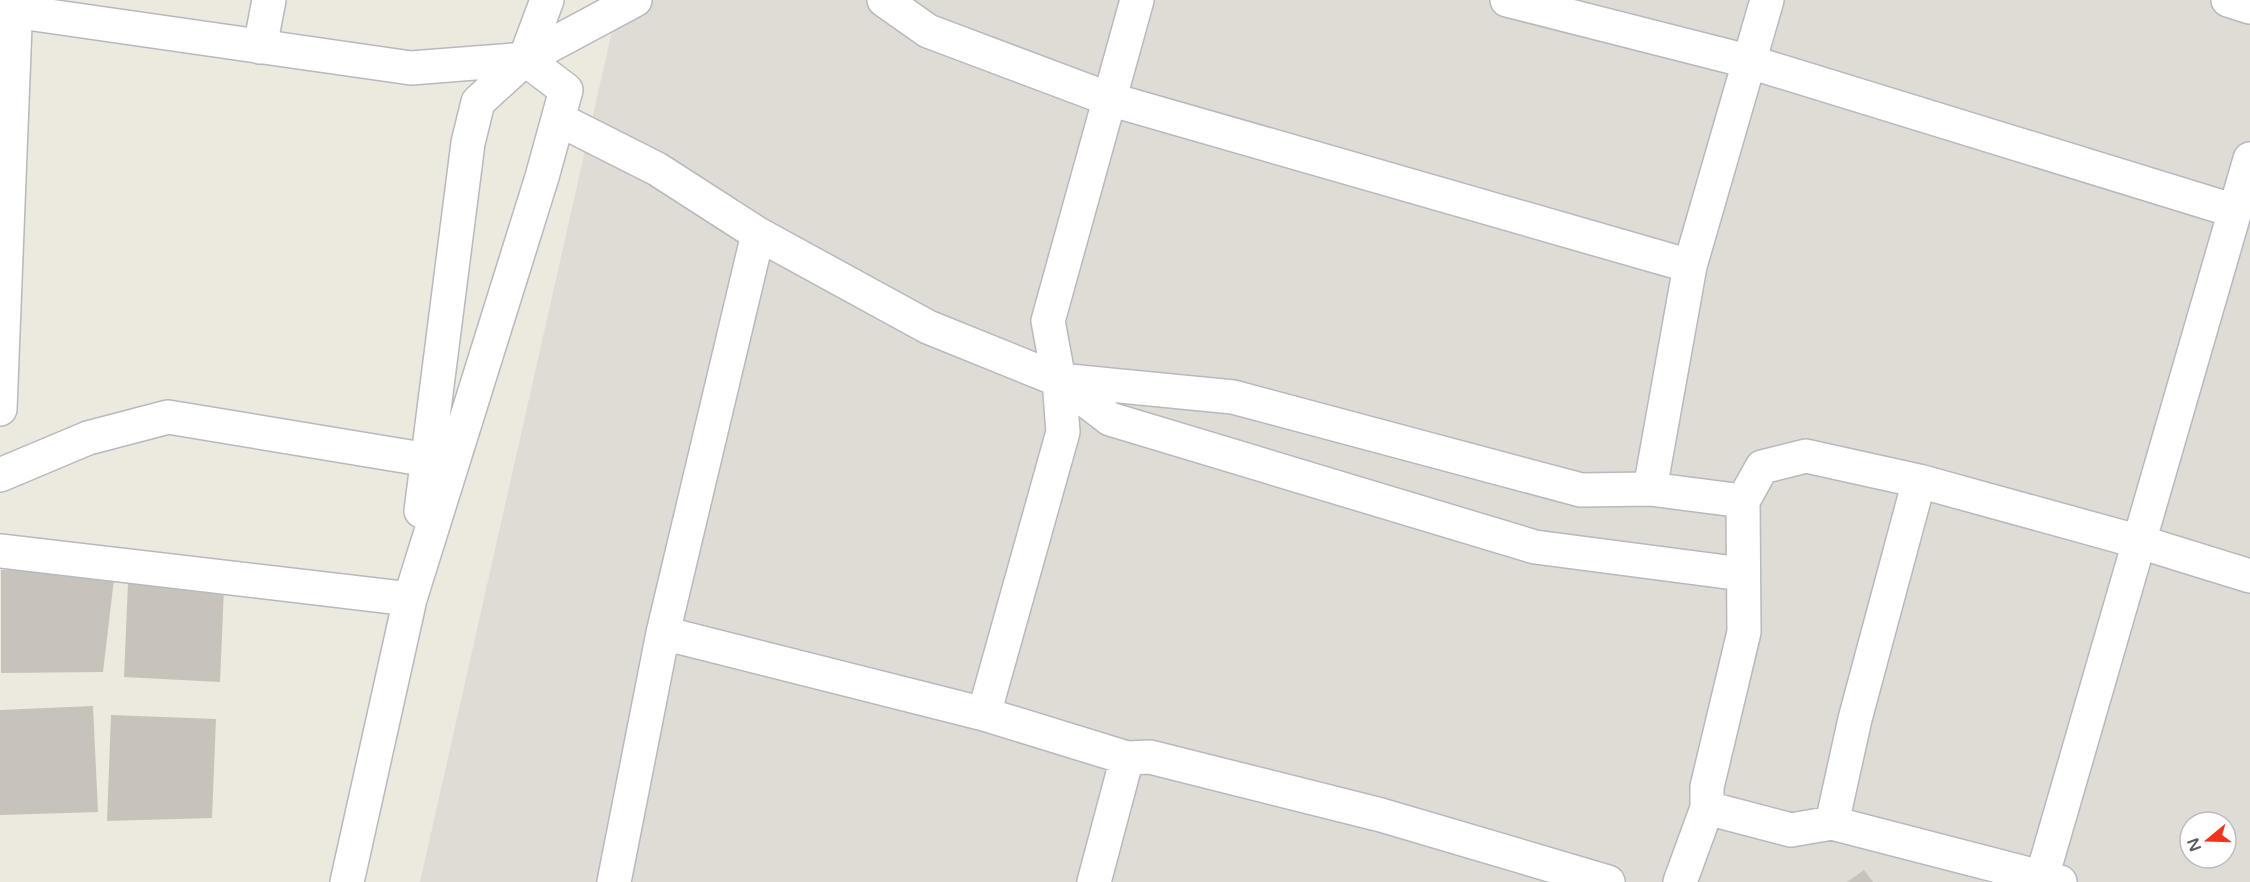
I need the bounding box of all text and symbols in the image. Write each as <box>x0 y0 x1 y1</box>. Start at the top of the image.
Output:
north arrow <box>2178 810 2238 870</box>
text: N <box>2183 835 2206 854</box>

